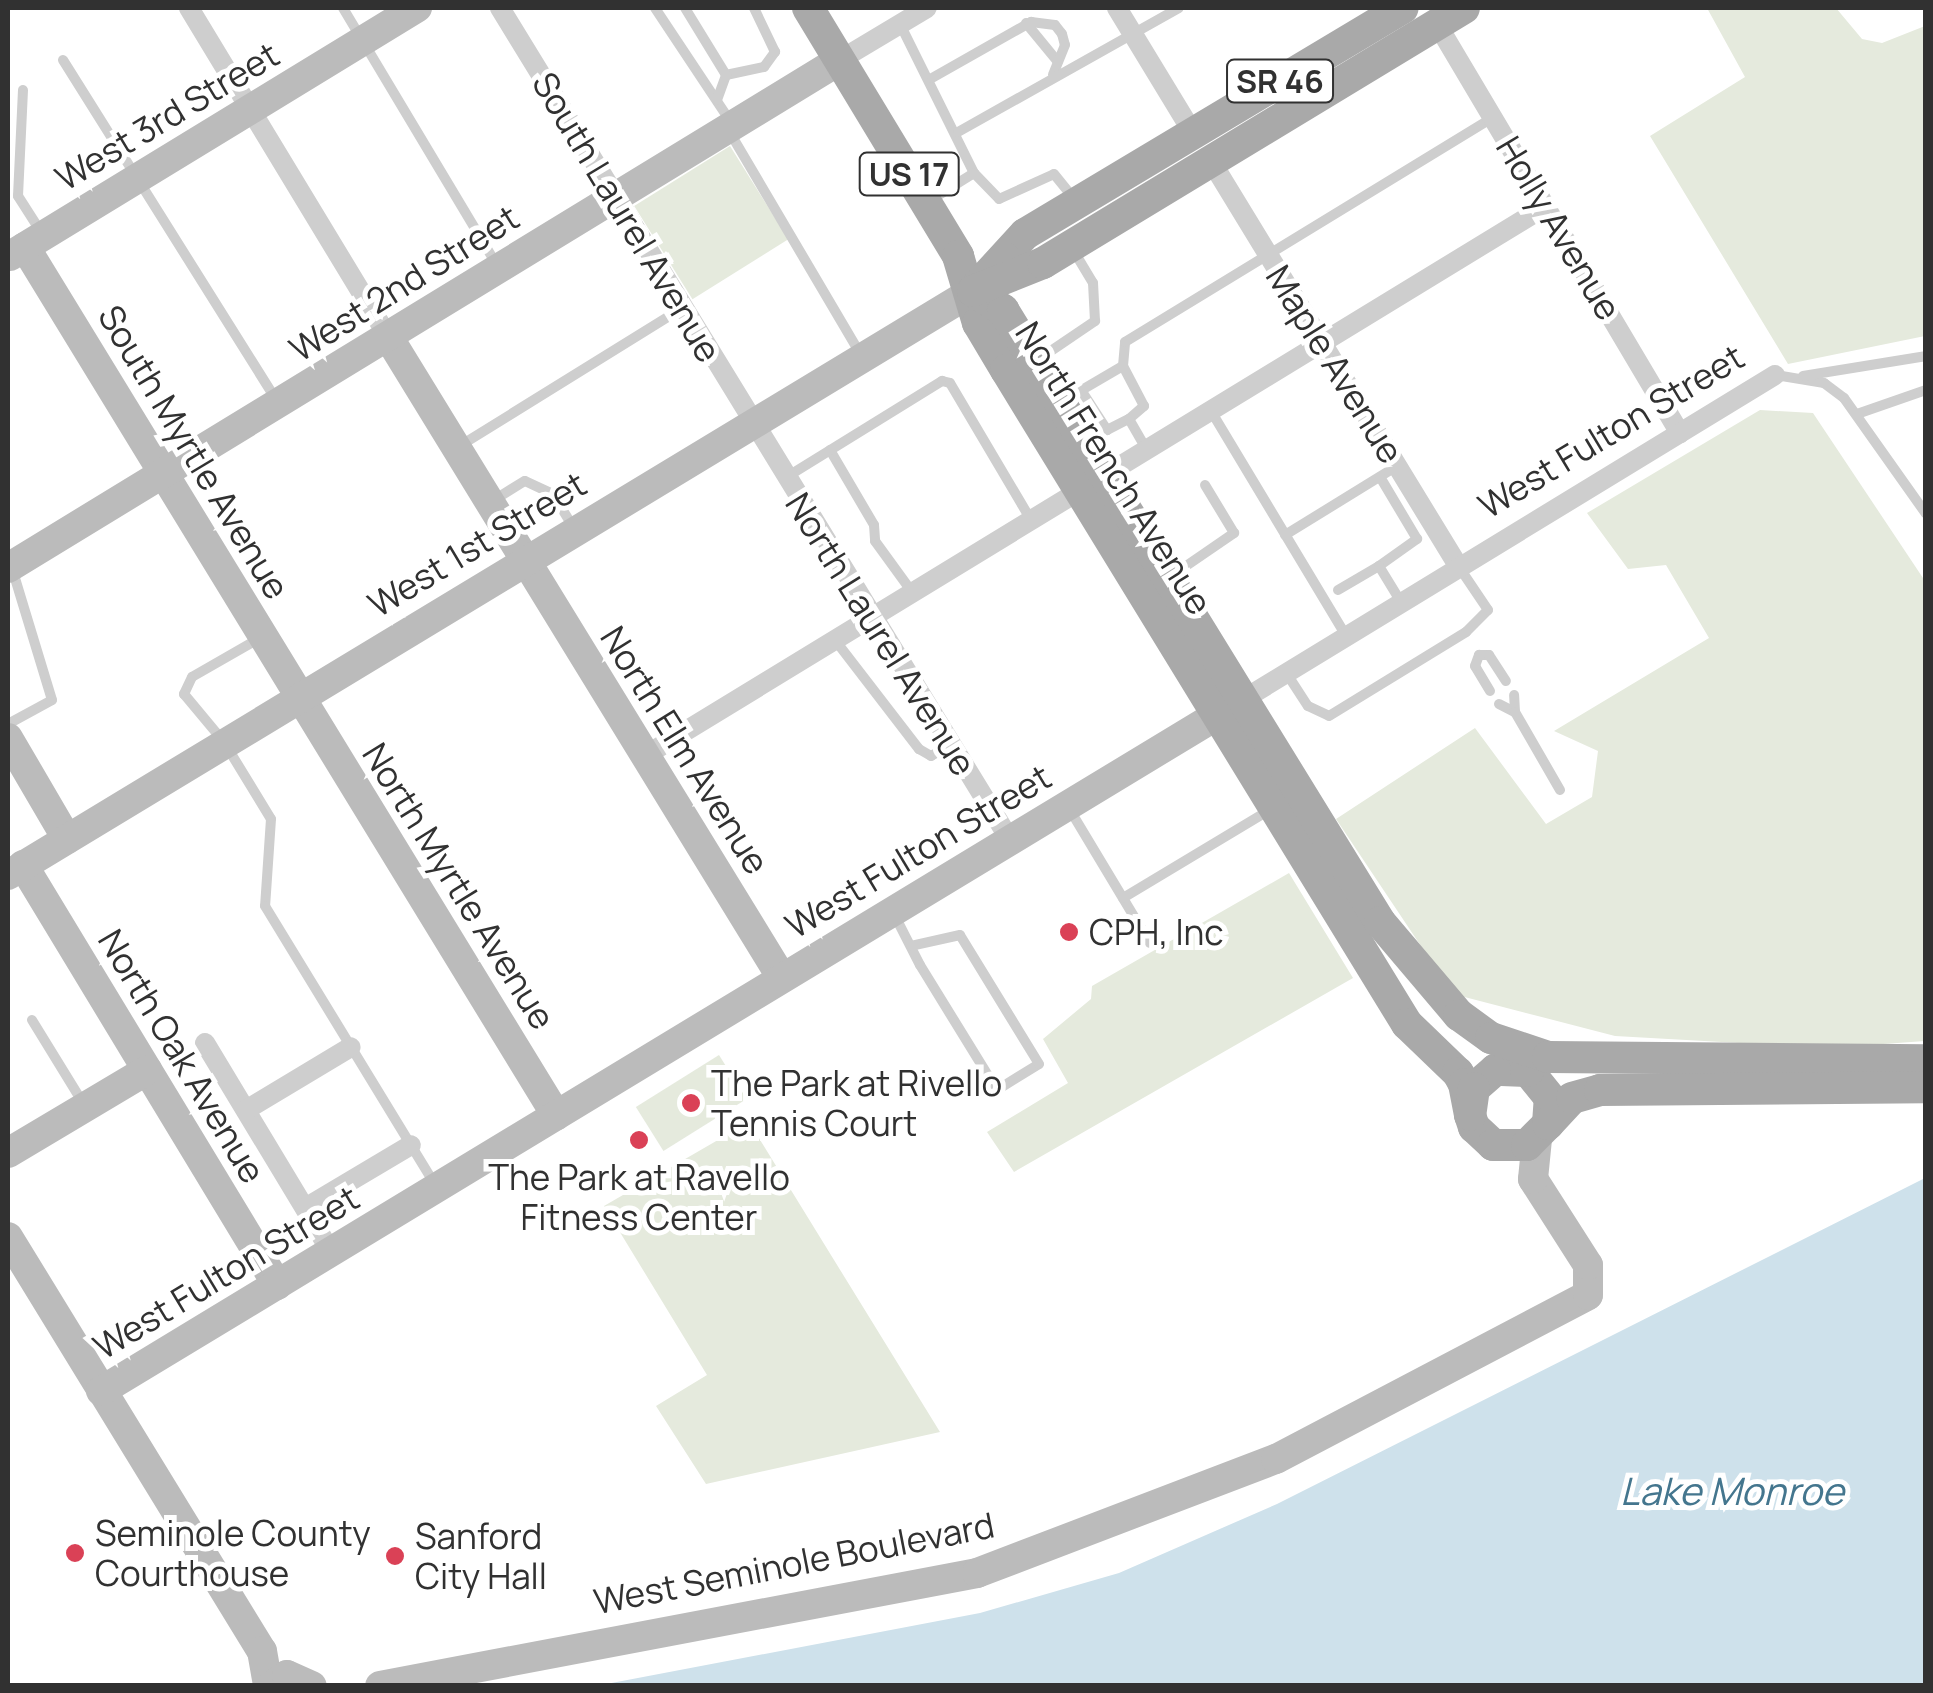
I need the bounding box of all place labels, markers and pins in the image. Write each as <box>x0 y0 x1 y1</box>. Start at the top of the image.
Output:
place label: CPH, Inc <box>1089 911 1224 953</box>
marker: CPH, Inc <box>1058 921 1080 943</box>
place label: The Park at Rivello Tennis Court <box>711 1062 1002 1144</box>
marker: The Park at Rivello Tennis Court <box>680 1092 702 1114</box>
marker: The Park at Ravello Fitness Center <box>628 1129 650 1151</box>
place label: The Park at Ravello Fitness Center <box>488 1156 790 1238</box>
place label: Seminole County Courthouse <box>95 1512 371 1594</box>
place label: Sanford City Hall <box>415 1515 547 1597</box>
marker: Seminole County Courthouse <box>64 1542 86 1564</box>
marker: Sanford City Hall <box>384 1545 406 1567</box>

